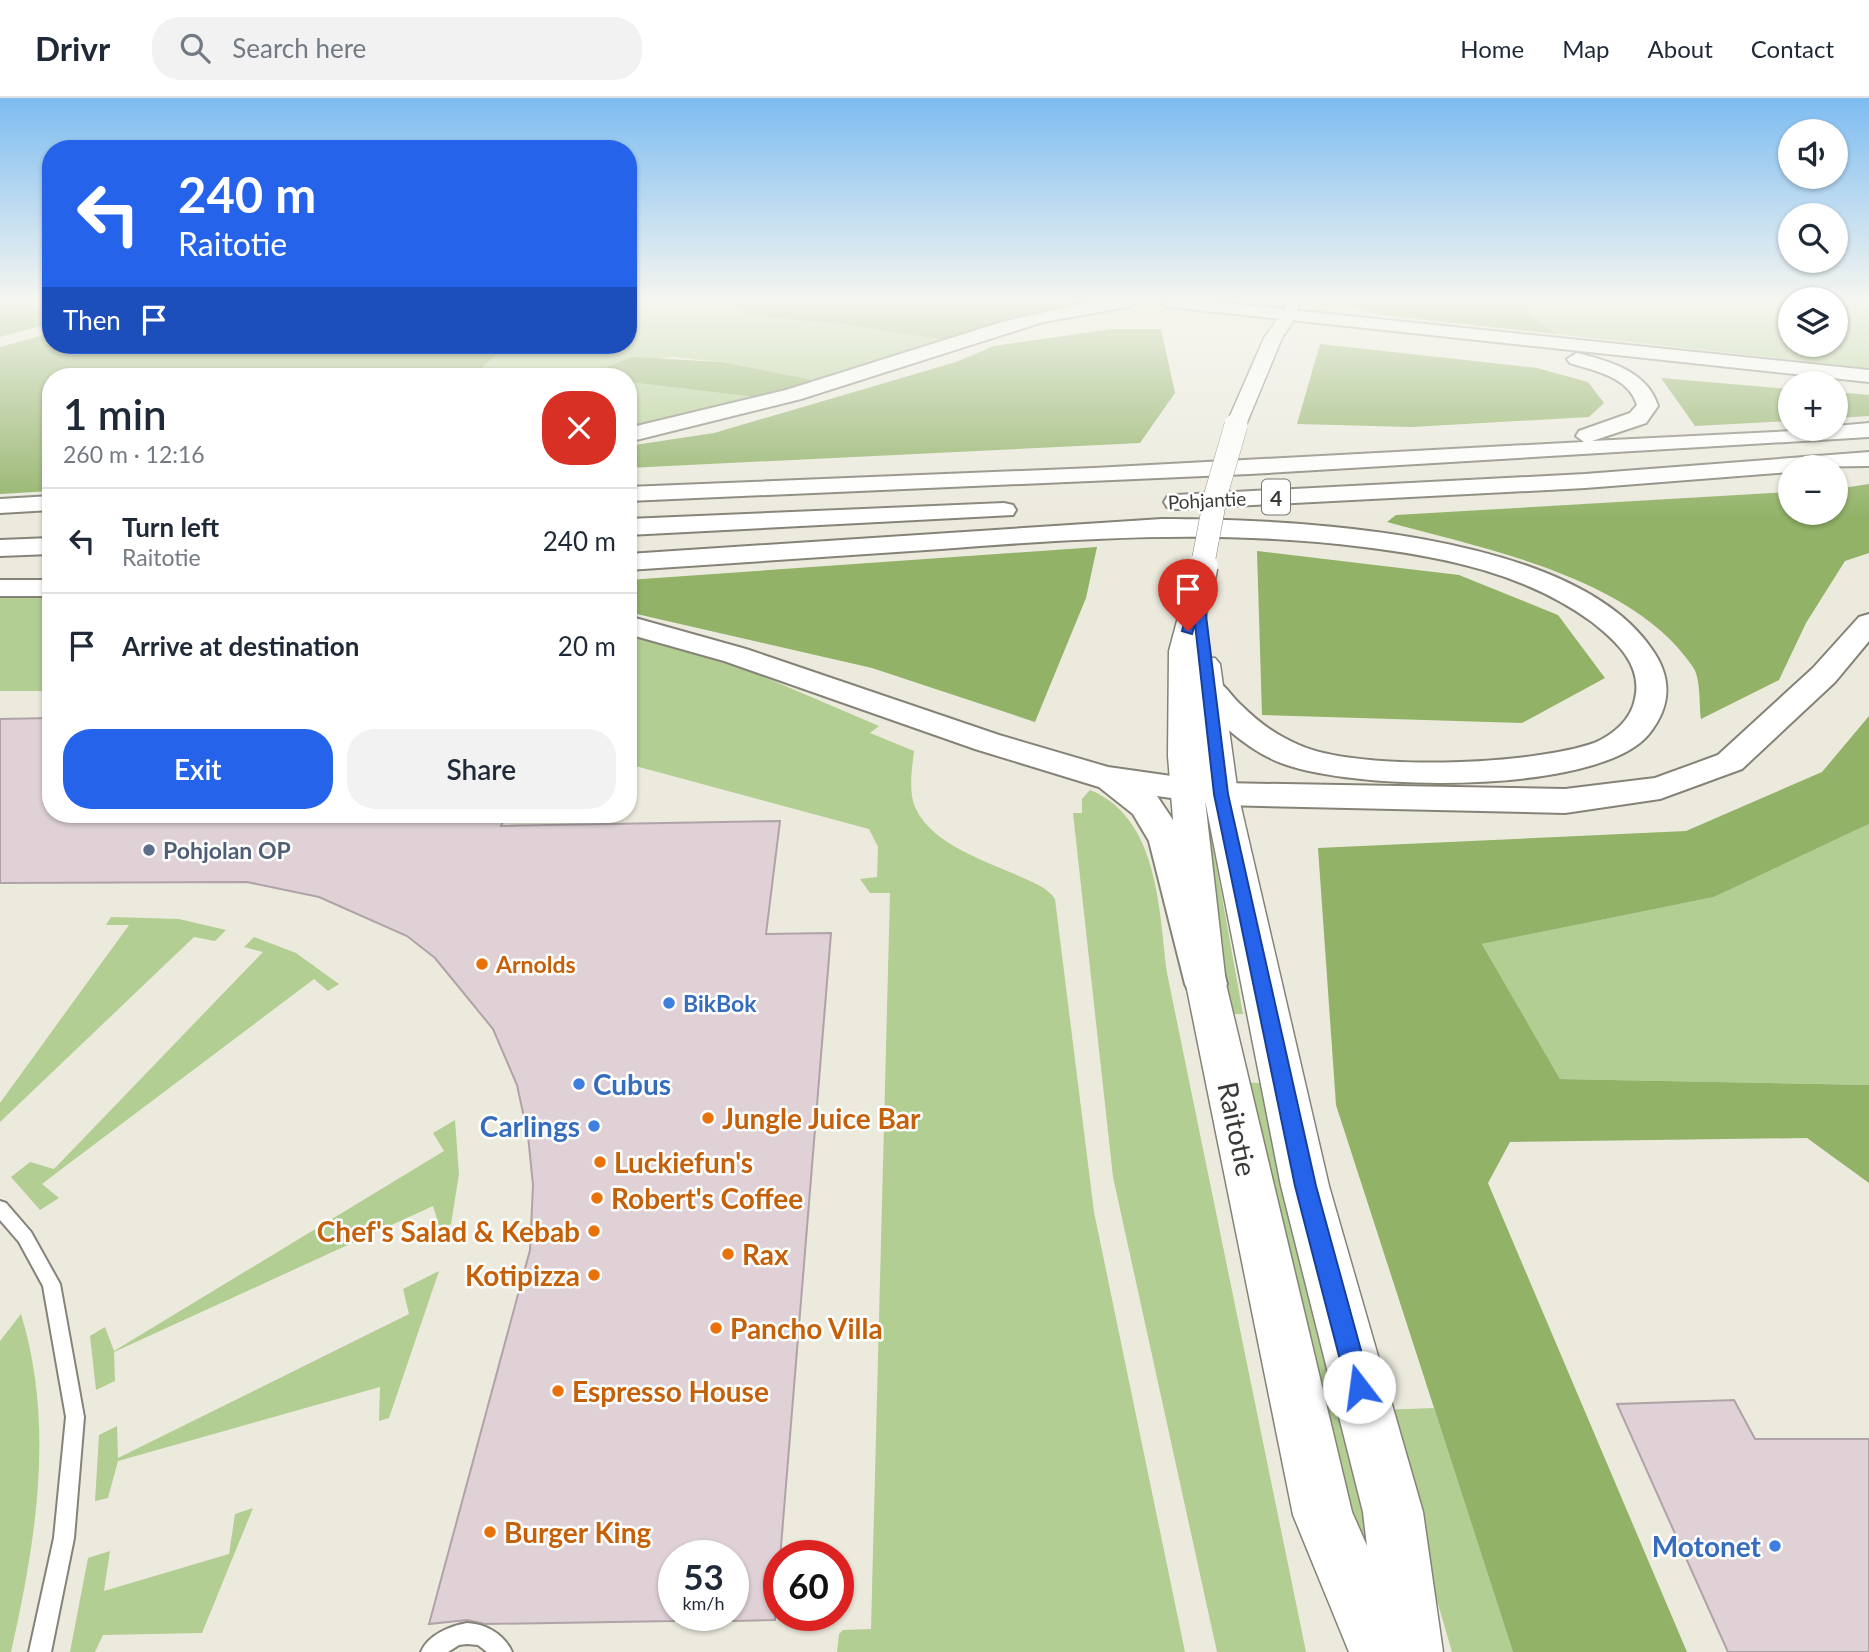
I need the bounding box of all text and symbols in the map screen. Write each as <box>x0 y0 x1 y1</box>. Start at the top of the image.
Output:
search box <box>152 17 642 80</box>
text: Drivr <box>35 28 110 68</box>
icon: search <box>176 29 214 67</box>
text: Search here <box>232 32 366 64</box>
text: Home <box>1460 34 1524 63</box>
text: Map <box>1562 34 1610 63</box>
text: About <box>1648 34 1713 63</box>
text: Contact <box>1751 34 1834 63</box>
map controls <box>1778 119 1848 525</box>
button: sound <box>1778 119 1848 189</box>
text: 240 m <box>178 165 316 223</box>
icon: left <box>63 168 154 259</box>
button: search <box>1778 203 1848 273</box>
text: Raitotie <box>178 224 287 263</box>
button: layers <box>1778 287 1848 357</box>
icon: arrive <box>135 301 173 339</box>
text: Then <box>63 304 121 336</box>
button: + <box>1778 371 1848 441</box>
text: 1 min <box>63 389 167 439</box>
button: close <box>542 391 616 465</box>
text: 260 m · 12:16 <box>63 440 205 468</box>
button: − <box>1778 455 1848 525</box>
road number: 4 <box>1262 480 1290 514</box>
street label: Pohjantie <box>1167 486 1247 514</box>
text: Turn left <box>122 511 219 543</box>
icon: left <box>63 522 101 560</box>
text: 240 m <box>543 525 616 557</box>
text: Raitotie <box>122 543 201 571</box>
pin <box>1158 559 1218 631</box>
icon: arrive <box>1169 570 1207 608</box>
icon: arrive <box>63 627 101 665</box>
text: Arrive at destination <box>122 630 359 662</box>
text: 20 m <box>558 630 616 662</box>
button: Exit <box>63 729 333 809</box>
button: Share <box>347 729 616 809</box>
place label: Pohjolan OP <box>163 836 291 864</box>
marker: Pohjolan OP <box>141 842 157 858</box>
place label: Arnolds <box>495 950 576 978</box>
marker: Arnolds <box>474 956 490 972</box>
place label: BikBok <box>683 989 757 1017</box>
marker: BikBok <box>661 995 677 1011</box>
place label: Cubus <box>593 1067 671 1101</box>
marker: Cubus <box>571 1076 587 1092</box>
street label: Raitotie <box>1211 1079 1265 1179</box>
place label: Jungle Juice Bar <box>722 1101 921 1135</box>
place label: Carlings <box>480 1109 580 1143</box>
marker: Jungle Juice Bar <box>700 1110 716 1126</box>
marker: Carlings <box>586 1118 602 1134</box>
place label: Luckiefun's <box>614 1145 753 1179</box>
marker: Luckiefun's <box>592 1154 608 1170</box>
place label: Robert's Coffee <box>611 1181 803 1215</box>
marker: Robert's Coffee <box>589 1190 605 1206</box>
place label: Chef's Salad & Kebab <box>317 1214 580 1248</box>
marker: Chef's Salad & Kebab <box>586 1223 602 1239</box>
place label: Rax <box>742 1237 789 1271</box>
marker: Rax <box>720 1246 736 1262</box>
place label: Kotipizza <box>465 1258 580 1292</box>
marker: Kotipizza <box>586 1267 602 1283</box>
place label: Pancho Villa <box>730 1311 883 1345</box>
marker: Pancho Villa <box>708 1320 724 1336</box>
position arrow <box>1322 1350 1396 1424</box>
place label: Espresso House <box>572 1374 769 1408</box>
marker: Espresso House <box>550 1383 566 1399</box>
place label: Burger King <box>504 1515 652 1549</box>
marker: Burger King <box>482 1524 498 1540</box>
place label: Motonet <box>1652 1529 1762 1563</box>
marker: Motonet <box>1767 1538 1783 1554</box>
speed limit sign: 60 <box>763 1540 854 1631</box>
text: 53 <box>683 1555 724 1597</box>
text: km/h <box>682 1592 725 1614</box>

